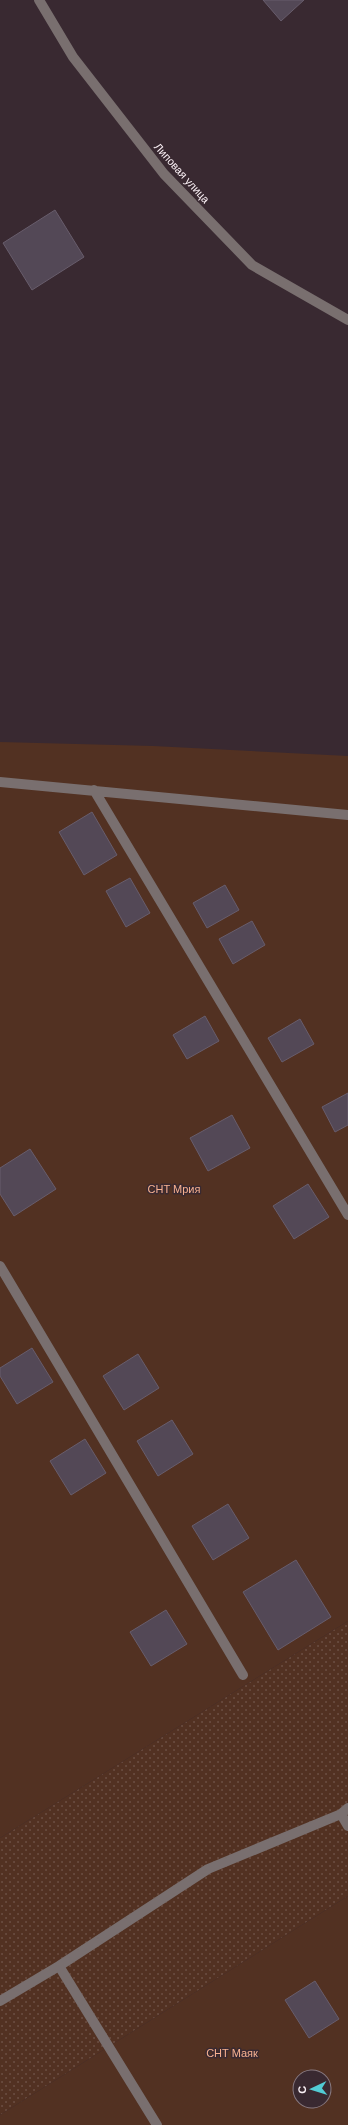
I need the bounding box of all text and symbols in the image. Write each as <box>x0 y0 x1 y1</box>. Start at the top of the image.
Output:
street label: Липовая улица <box>151 140 213 207</box>
park label: СНТ Мрия <box>148 1182 200 1196</box>
park label: СНТ Маяк <box>206 2046 258 2060</box>
north arrow <box>292 2069 332 2109</box>
text: С <box>295 2085 309 2094</box>

